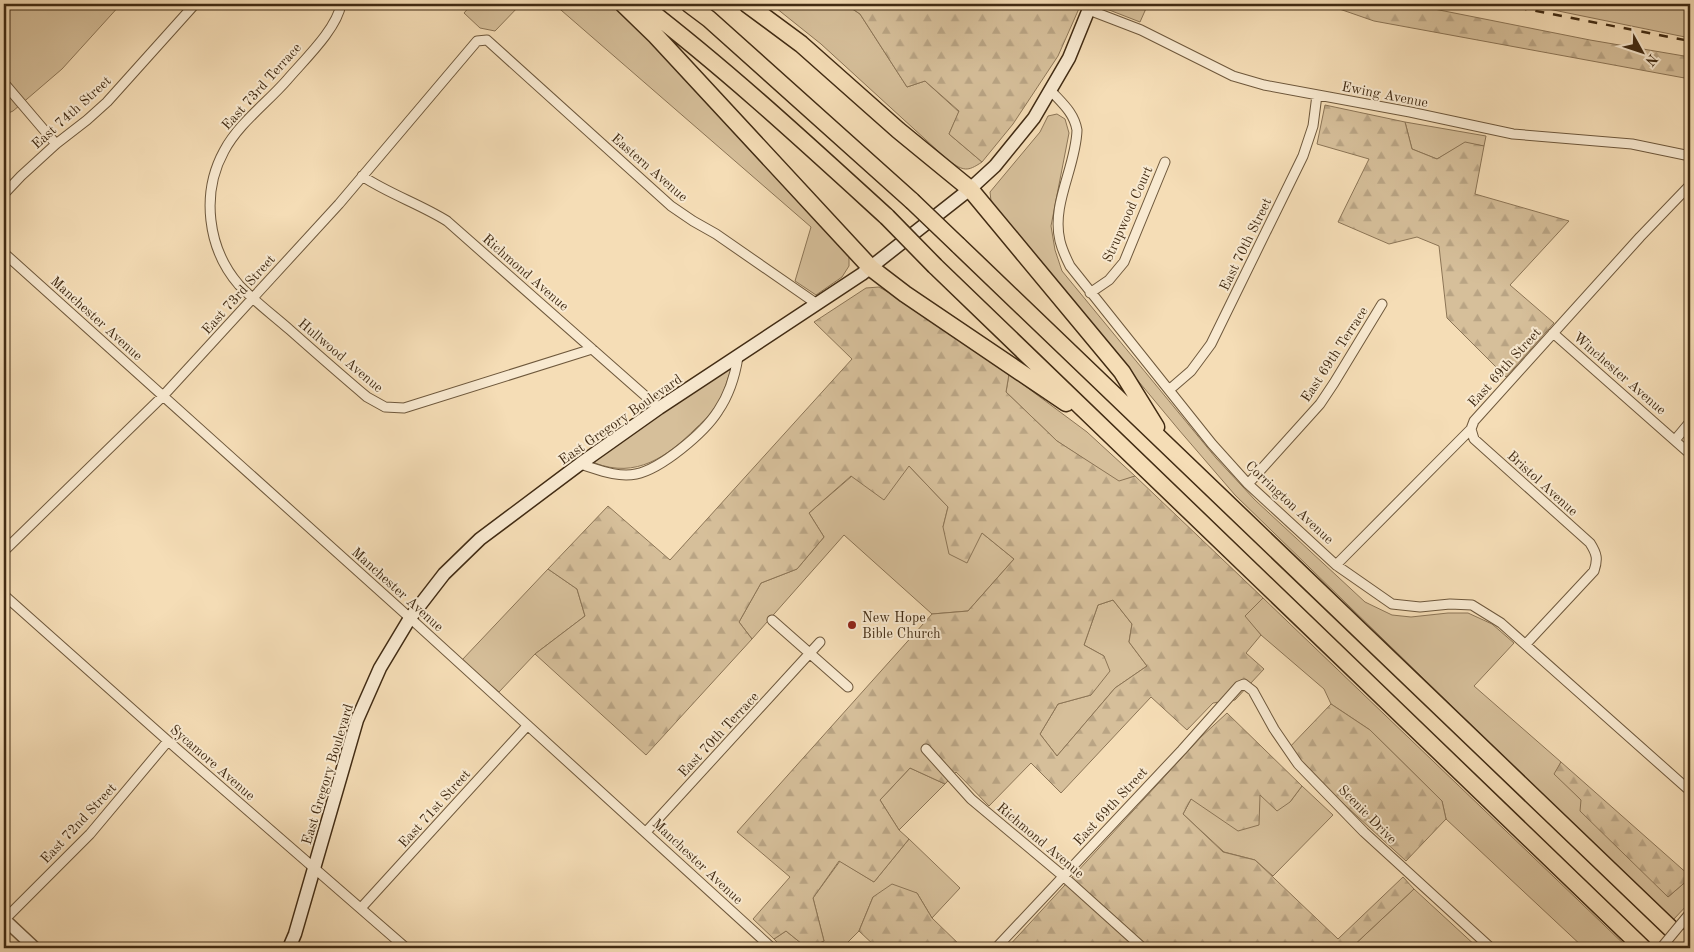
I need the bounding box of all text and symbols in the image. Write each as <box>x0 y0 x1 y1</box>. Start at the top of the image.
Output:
north arrow <box>1616 28 1666 78</box>
street label: East 73rd Terrace <box>219 41 304 133</box>
text: N <box>1642 51 1660 69</box>
street label: East 74th Street <box>29 74 114 152</box>
street label: Ewing Avenue <box>1340 80 1429 110</box>
street label: Eastern Avenue <box>609 131 690 204</box>
street label: Strupwood Court <box>1100 164 1155 265</box>
street label: East 70th Street <box>1217 196 1274 293</box>
street label: Richmond Avenue <box>480 232 571 314</box>
street label: East 73rd Street <box>199 252 278 337</box>
street label: Manchester Avenue <box>48 274 145 363</box>
street label: East 69th Terrace <box>1299 304 1371 405</box>
street label: Hullwood Avenue <box>295 316 385 395</box>
street label: East 69th Street <box>1466 325 1544 410</box>
street label: Winchester Avenue <box>1570 330 1668 418</box>
street label: East Gregory Boulevard <box>557 372 685 468</box>
street label: Bristol Avenue <box>1504 449 1580 519</box>
street label: Corrington Avenue <box>1243 459 1336 547</box>
street label: Manchester Avenue <box>349 545 446 634</box>
place label: New Hope Bible Church <box>862 611 941 641</box>
marker: New Hope Bible Church <box>846 619 858 631</box>
street label: East 70th Terrace <box>676 689 762 780</box>
street label: East Gregory Boulevard <box>300 702 356 846</box>
street label: Sycamore Avenue <box>167 722 257 803</box>
street label: East 69th Street <box>1071 765 1150 848</box>
street label: East 71st Street <box>396 767 473 850</box>
street label: East 72nd Street <box>38 781 119 866</box>
street label: Scenic Drive <box>1335 783 1399 847</box>
street label: Richmond Avenue <box>994 800 1087 881</box>
street label: Manchester Avenue <box>649 816 745 907</box>

